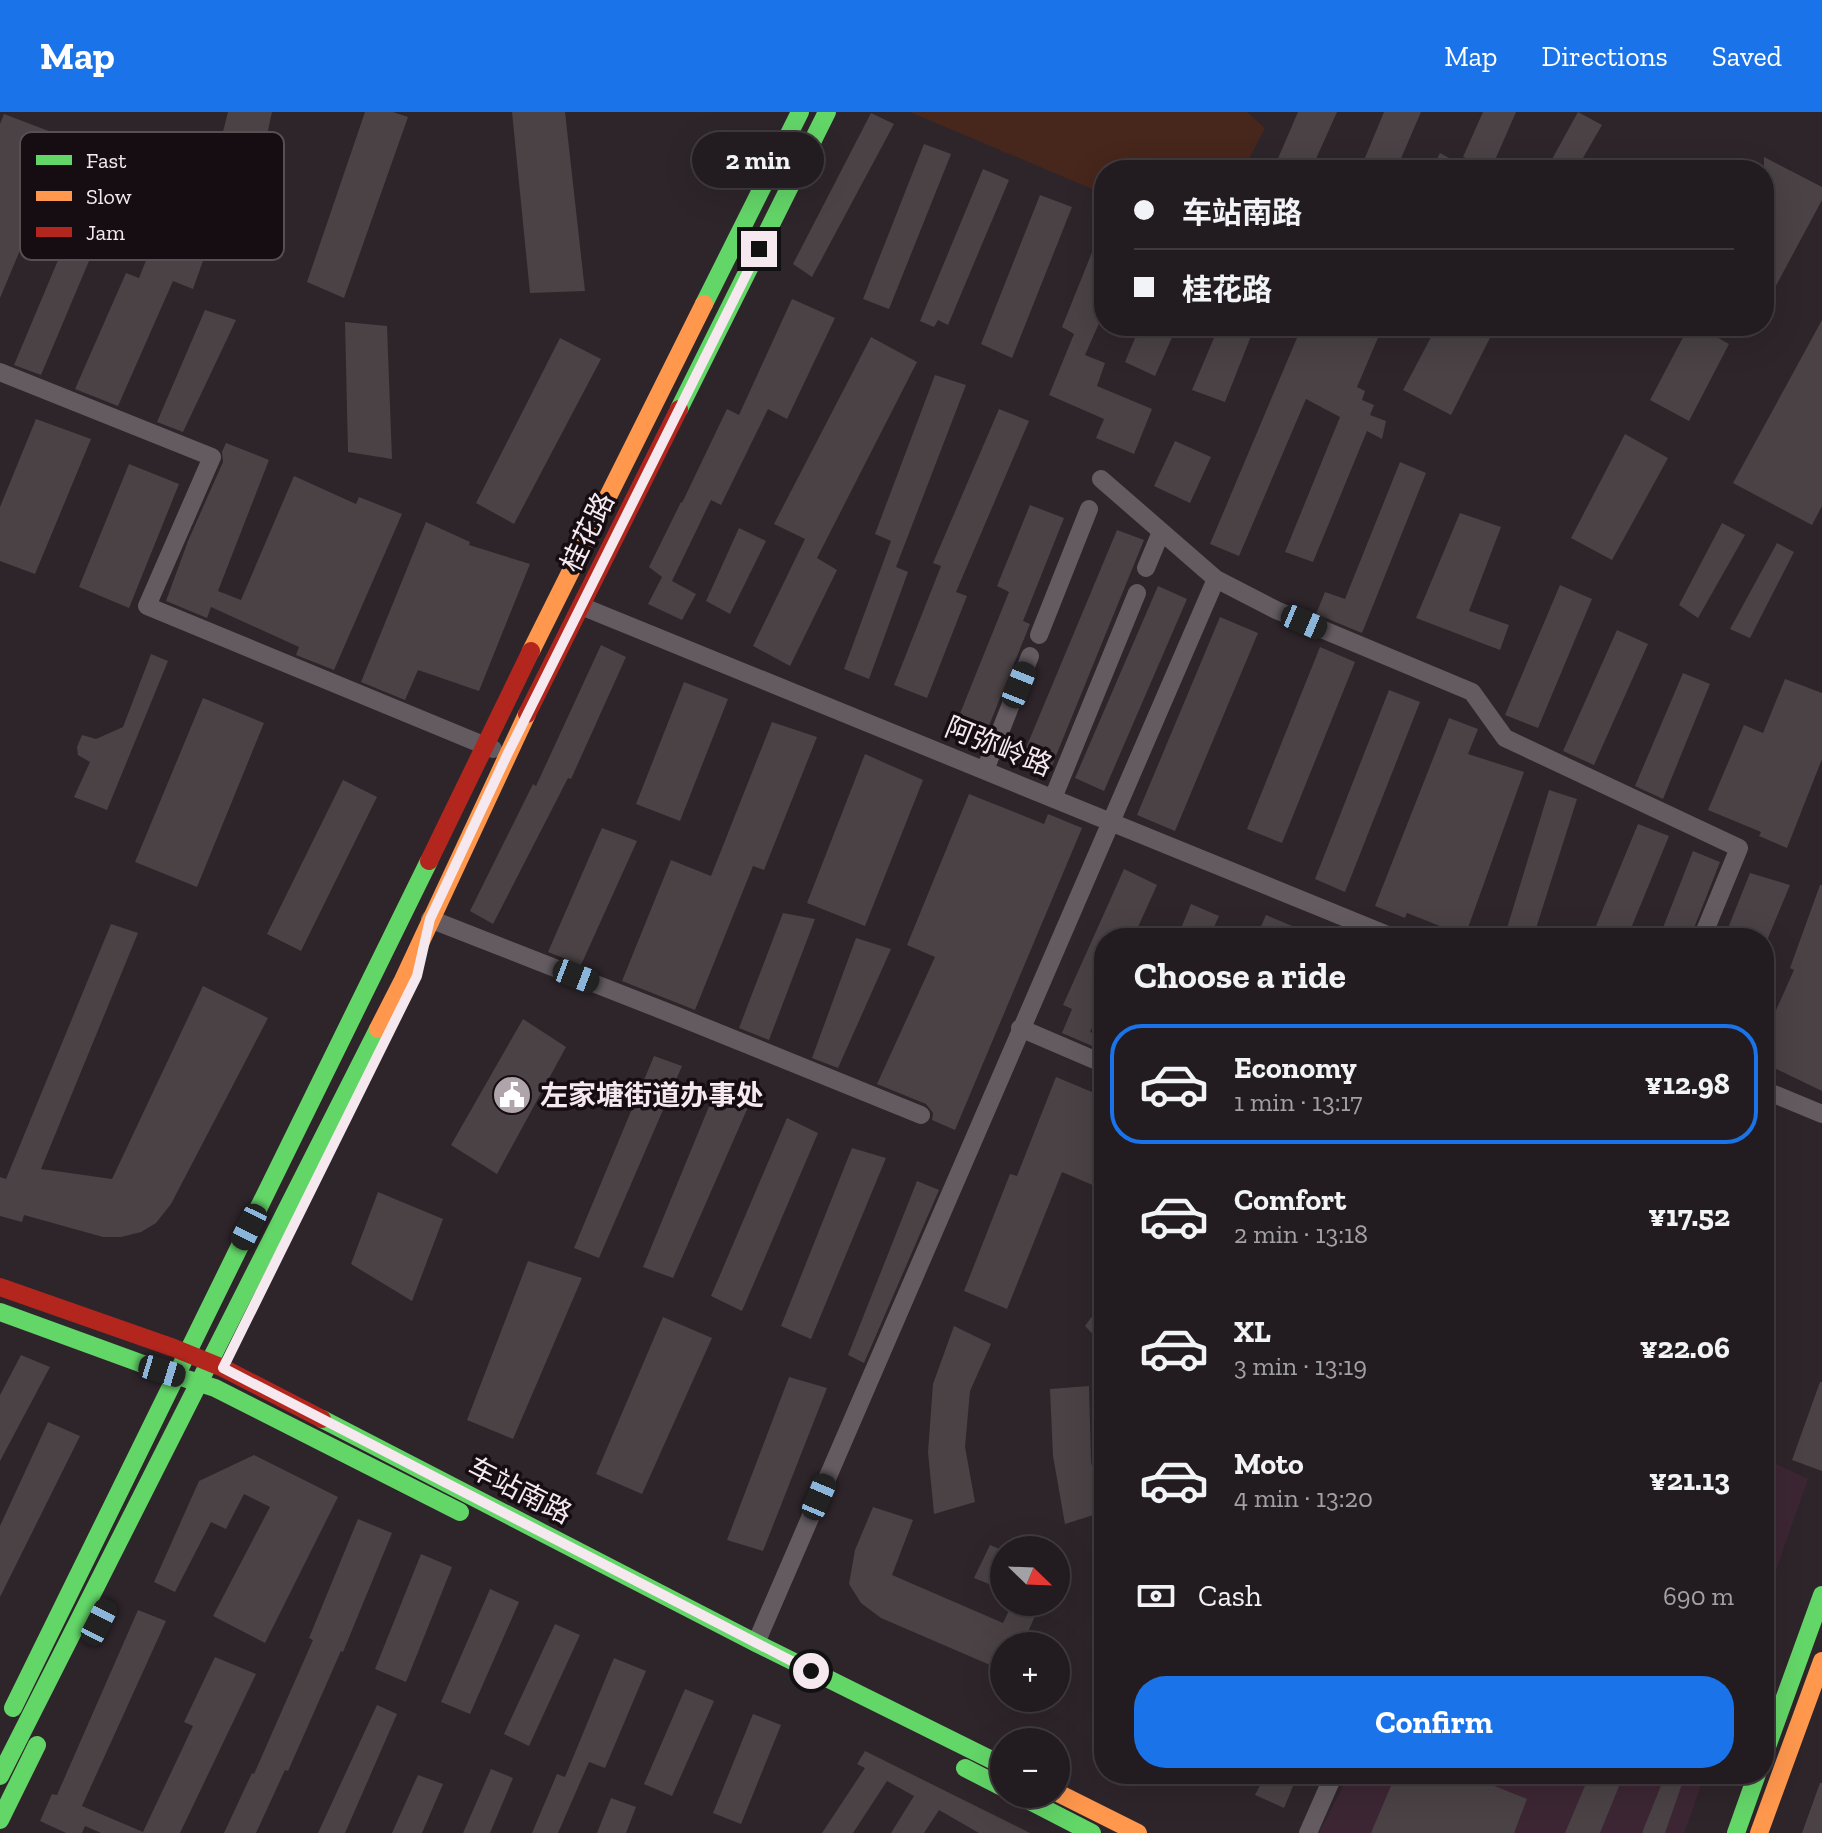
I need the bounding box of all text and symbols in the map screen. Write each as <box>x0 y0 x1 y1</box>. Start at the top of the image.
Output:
text: Map <box>40 33 115 79</box>
text: Map <box>1444 40 1497 73</box>
text: Directions <box>1541 40 1668 73</box>
text: Saved <box>1712 40 1782 73</box>
legend <box>20 132 284 260</box>
callout: 2 min <box>693 133 825 189</box>
text: 2 min <box>726 144 790 176</box>
text: Fast <box>86 147 127 174</box>
text: Slow <box>86 183 132 210</box>
text: 车站南路 <box>1182 195 1302 231</box>
text: Jam <box>86 219 125 246</box>
route end <box>741 231 777 267</box>
text: 桂花路 <box>1182 272 1272 308</box>
street label: 桂花路 <box>554 487 621 577</box>
car <box>1277 602 1331 642</box>
car <box>999 658 1039 712</box>
street label: 阿弥岭路 <box>941 710 1057 783</box>
text: Choose a ride <box>1134 954 1346 997</box>
car <box>549 956 603 996</box>
icon: car <box>1138 1048 1210 1120</box>
text: Economy <box>1234 1050 1357 1086</box>
text: ¥12.98 <box>1645 1066 1730 1102</box>
public building icon: 左家塘街道办事处 <box>491 1074 533 1116</box>
place label: 左家塘街道办事处 <box>540 1079 764 1112</box>
text: 1 min · 13:17 <box>1234 1086 1362 1118</box>
icon: car <box>1138 1180 1210 1252</box>
text: Comfort <box>1234 1182 1346 1218</box>
text: ¥17.52 <box>1648 1198 1730 1234</box>
car <box>228 1200 270 1254</box>
text: 2 min · 13:18 <box>1234 1218 1368 1250</box>
icon: car <box>1138 1312 1210 1384</box>
text: XL <box>1234 1314 1271 1350</box>
text: ¥22.06 <box>1640 1330 1730 1366</box>
text: 3 min · 13:19 <box>1234 1350 1367 1382</box>
car <box>136 1353 188 1389</box>
icon: car <box>1138 1444 1210 1516</box>
text: Moto <box>1234 1446 1304 1482</box>
street label: 车站南路 <box>462 1450 577 1531</box>
text: ¥21.13 <box>1649 1462 1730 1498</box>
car <box>799 1470 839 1524</box>
text: 4 min · 13:20 <box>1234 1482 1373 1514</box>
north arrow <box>990 1536 1070 1616</box>
map controls <box>990 1536 1070 1808</box>
icon: cash <box>1134 1574 1178 1618</box>
text: Cash <box>1198 1578 1262 1614</box>
text: 690 m <box>1663 1580 1734 1612</box>
car <box>77 1595 121 1649</box>
button: + <box>990 1632 1070 1712</box>
route start <box>793 1653 829 1689</box>
button: Confirm <box>1134 1676 1734 1768</box>
button: − <box>990 1728 1070 1808</box>

